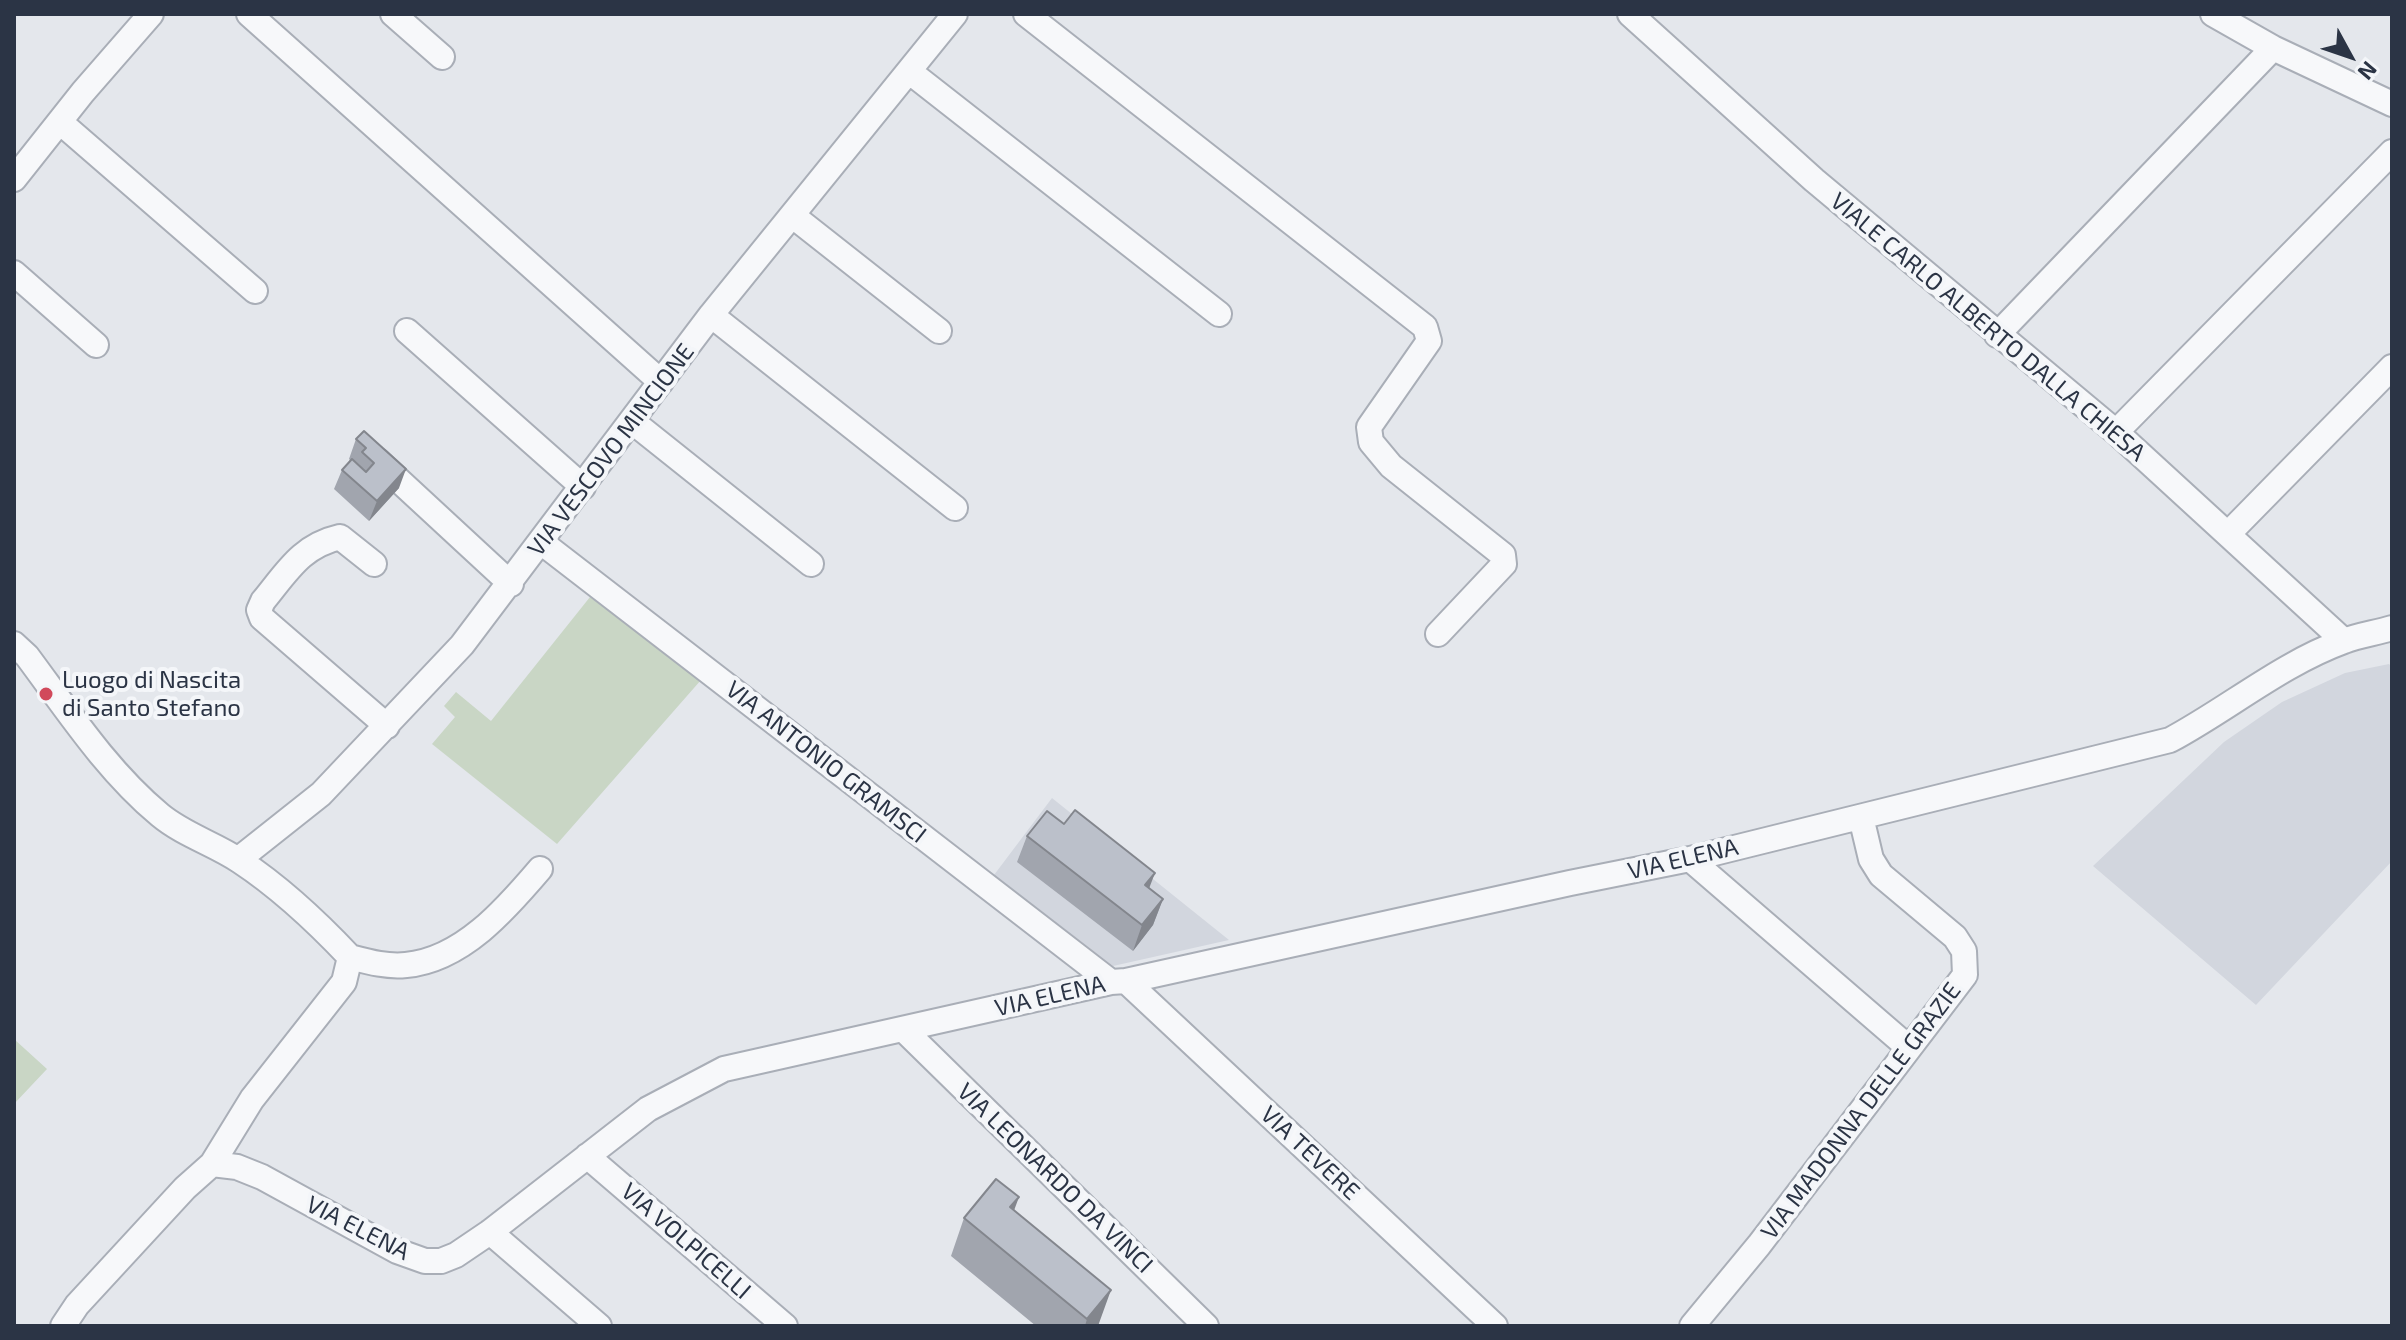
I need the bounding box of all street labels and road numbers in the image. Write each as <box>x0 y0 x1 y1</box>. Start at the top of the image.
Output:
street label: VIALE CARLO ALBERTO DALLA CHIESA <box>1825 187 2151 467</box>
street label: VIA VESCOVO MINCIONE <box>522 338 700 562</box>
street label: VIA ANTONIO GRAMSCI <box>720 675 932 849</box>
street label: VIA ELENA <box>1625 832 1741 886</box>
street label: VIA ELENA <box>992 969 1108 1023</box>
street label: VIA MADONNA DELLE GRAZIE <box>1755 977 1967 1245</box>
street label: VIA LEONARDO DA VINCI <box>951 1077 1159 1279</box>
street label: VIA TEVERE <box>1255 1100 1365 1206</box>
street label: VIA VOLPICELLI <box>615 1177 757 1305</box>
street label: VIA ELENA <box>301 1190 415 1266</box>

